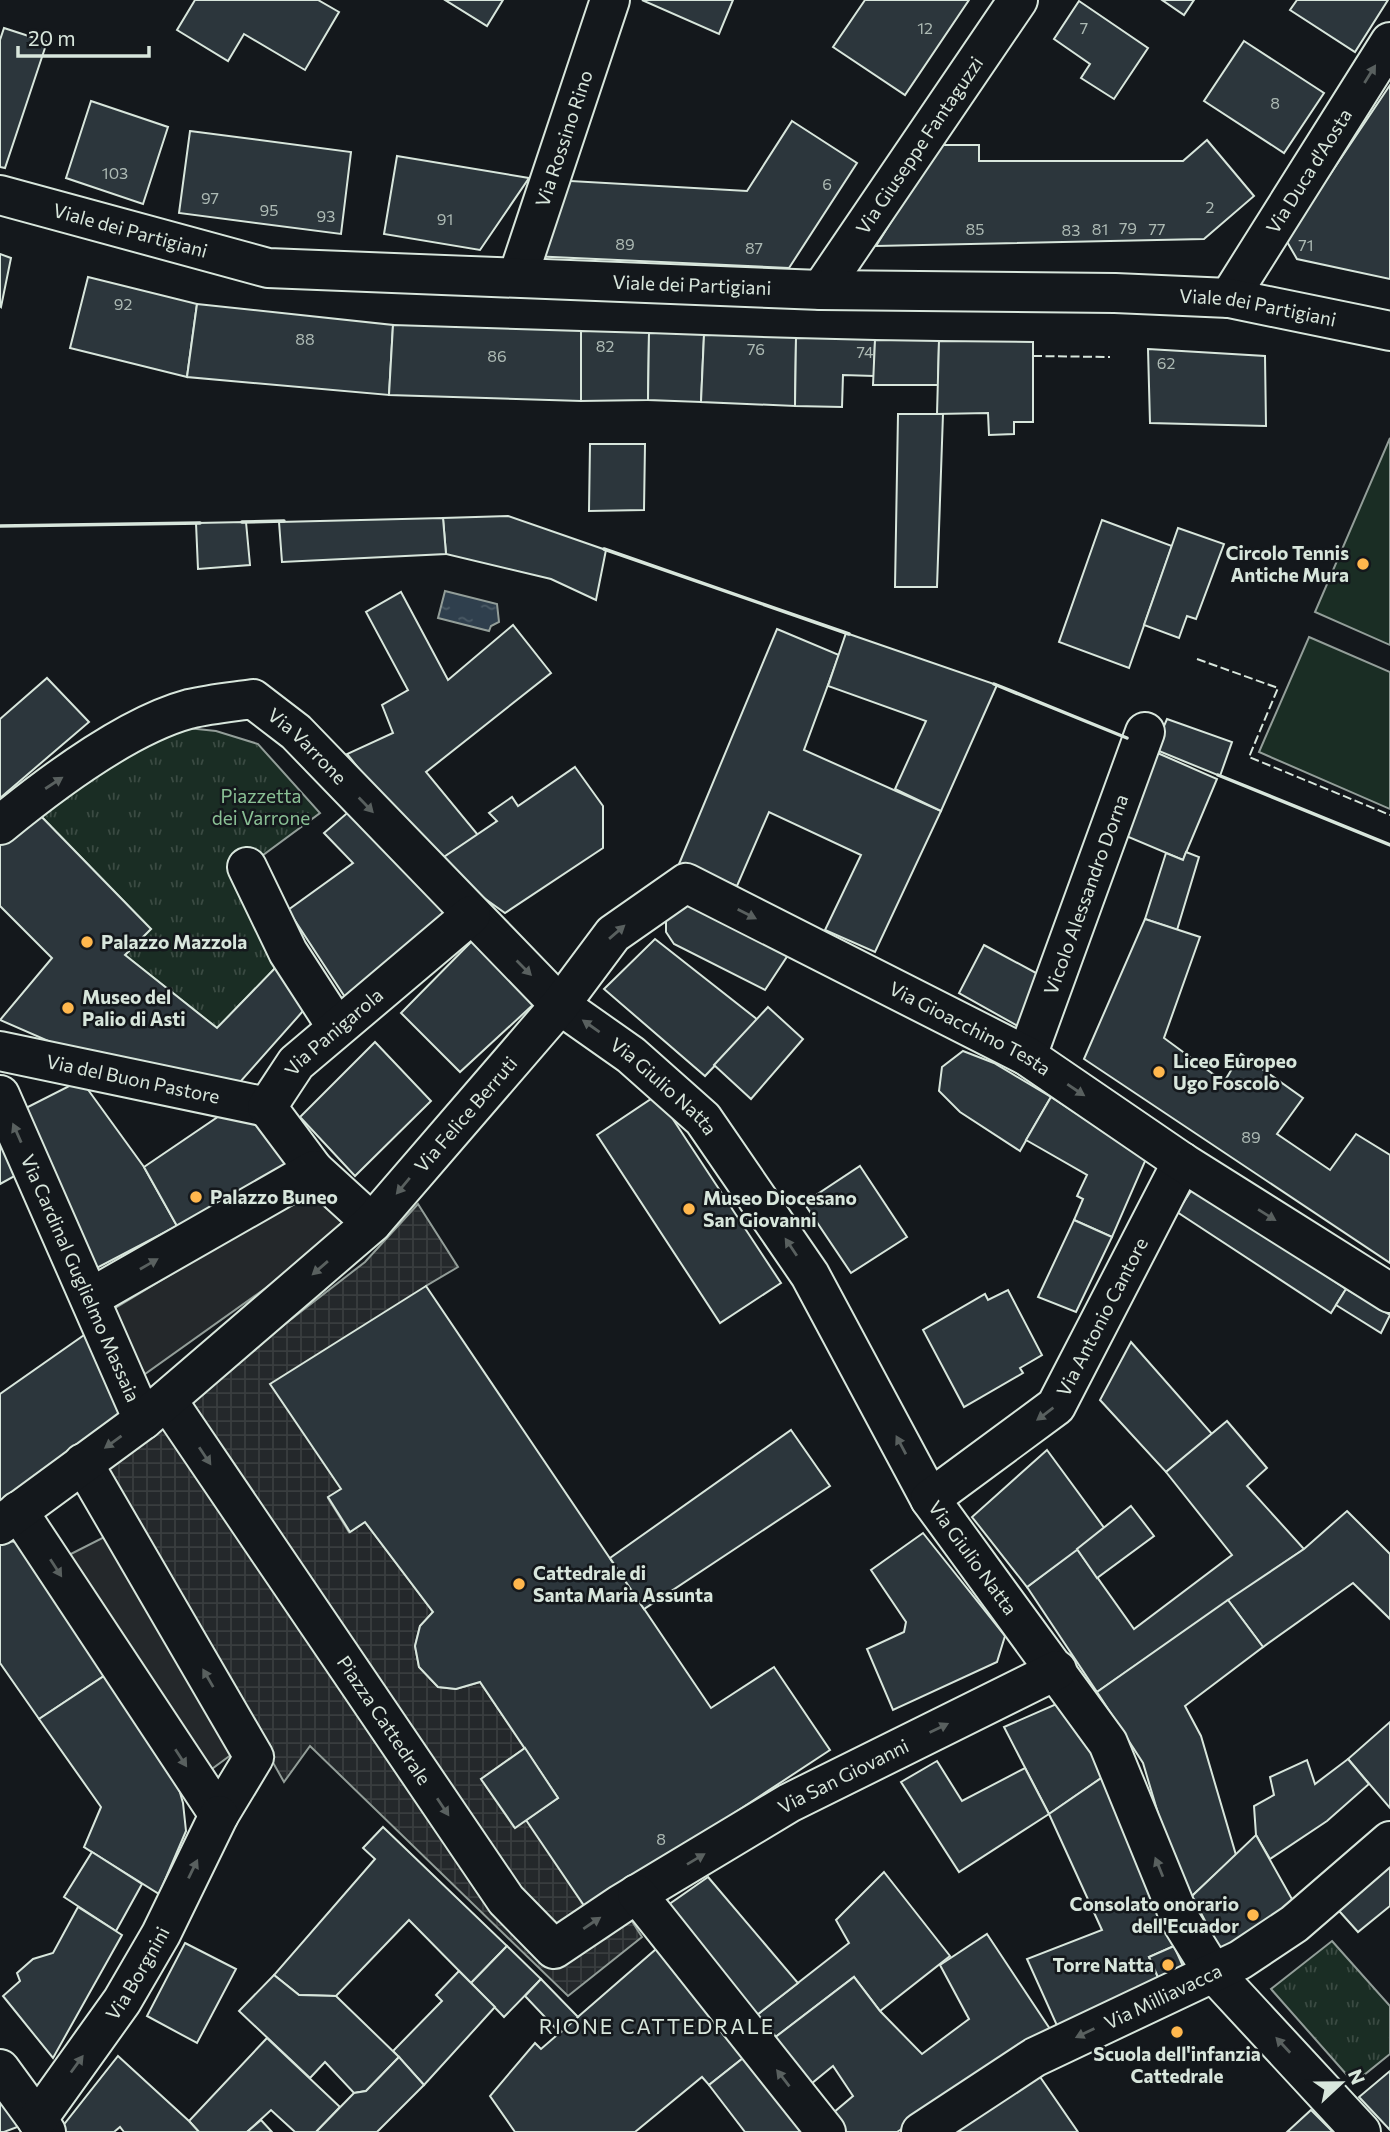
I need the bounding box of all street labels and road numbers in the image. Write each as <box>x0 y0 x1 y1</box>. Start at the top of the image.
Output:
street label: Via Giuseppe Fantaguzzi <box>851 52 987 238</box>
street label: Via Rossino Rino <box>530 67 597 210</box>
street label: Via Duca d'Aosta <box>1261 104 1356 237</box>
street label: Viale dei Partigiani <box>51 198 210 262</box>
street label: Viale dei Partigiani <box>612 270 772 299</box>
street label: Viale dei Partigiani <box>1179 284 1338 331</box>
street label: Via Varrone <box>264 703 352 789</box>
street label: Vicolo Alessandro Dorna <box>1038 791 1132 998</box>
street label: Via Gioacchino Testa <box>886 976 1055 1080</box>
street label: Via Panigarola <box>279 983 387 1080</box>
street label: Via Giulio Natta <box>606 1032 722 1139</box>
street label: Via del Buon Pastore <box>44 1049 222 1108</box>
street label: Via Felice Berruti <box>409 1051 522 1177</box>
street label: Via Cardinal Guglielmo Massaia <box>17 1151 145 1405</box>
street label: Via Antonio Cantore <box>1051 1233 1152 1400</box>
street label: Via Giulio Natta <box>924 1496 1022 1619</box>
street label: Piazza Cattedrale <box>333 1651 436 1789</box>
street label: Via San Giovanni <box>773 1733 912 1818</box>
street label: Via Borgnini <box>100 1923 174 2024</box>
street label: Via Milliavacca <box>1100 1958 1225 2034</box>

